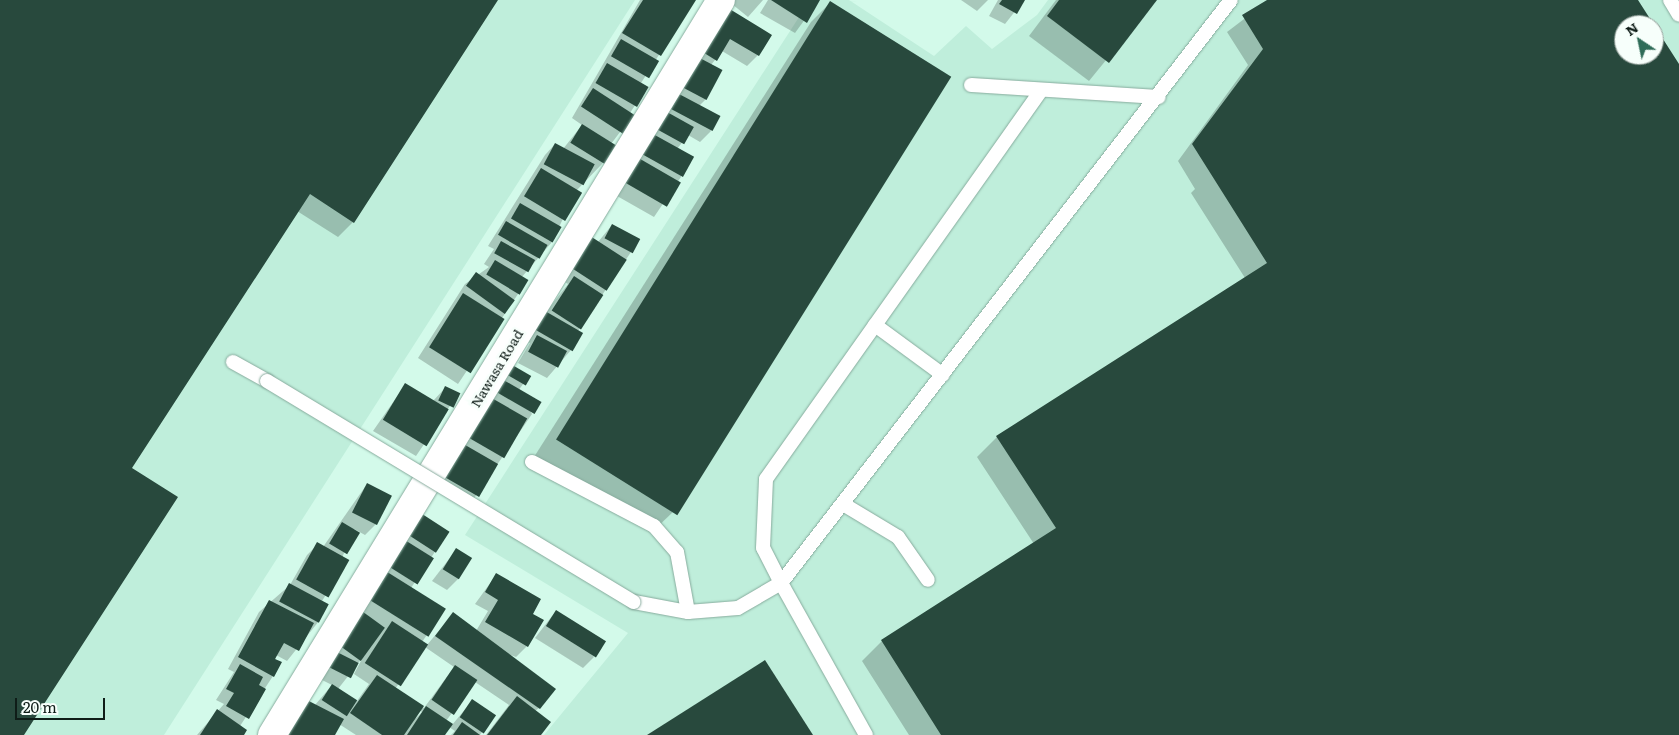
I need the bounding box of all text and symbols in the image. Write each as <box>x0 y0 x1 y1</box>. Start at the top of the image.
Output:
north arrow <box>1614 15 1664 65</box>
text: N <box>1621 17 1642 40</box>
street label: Nawasa Road <box>466 326 526 410</box>
scale bar <box>18 688 108 720</box>
text: 20 m <box>23 695 57 718</box>

